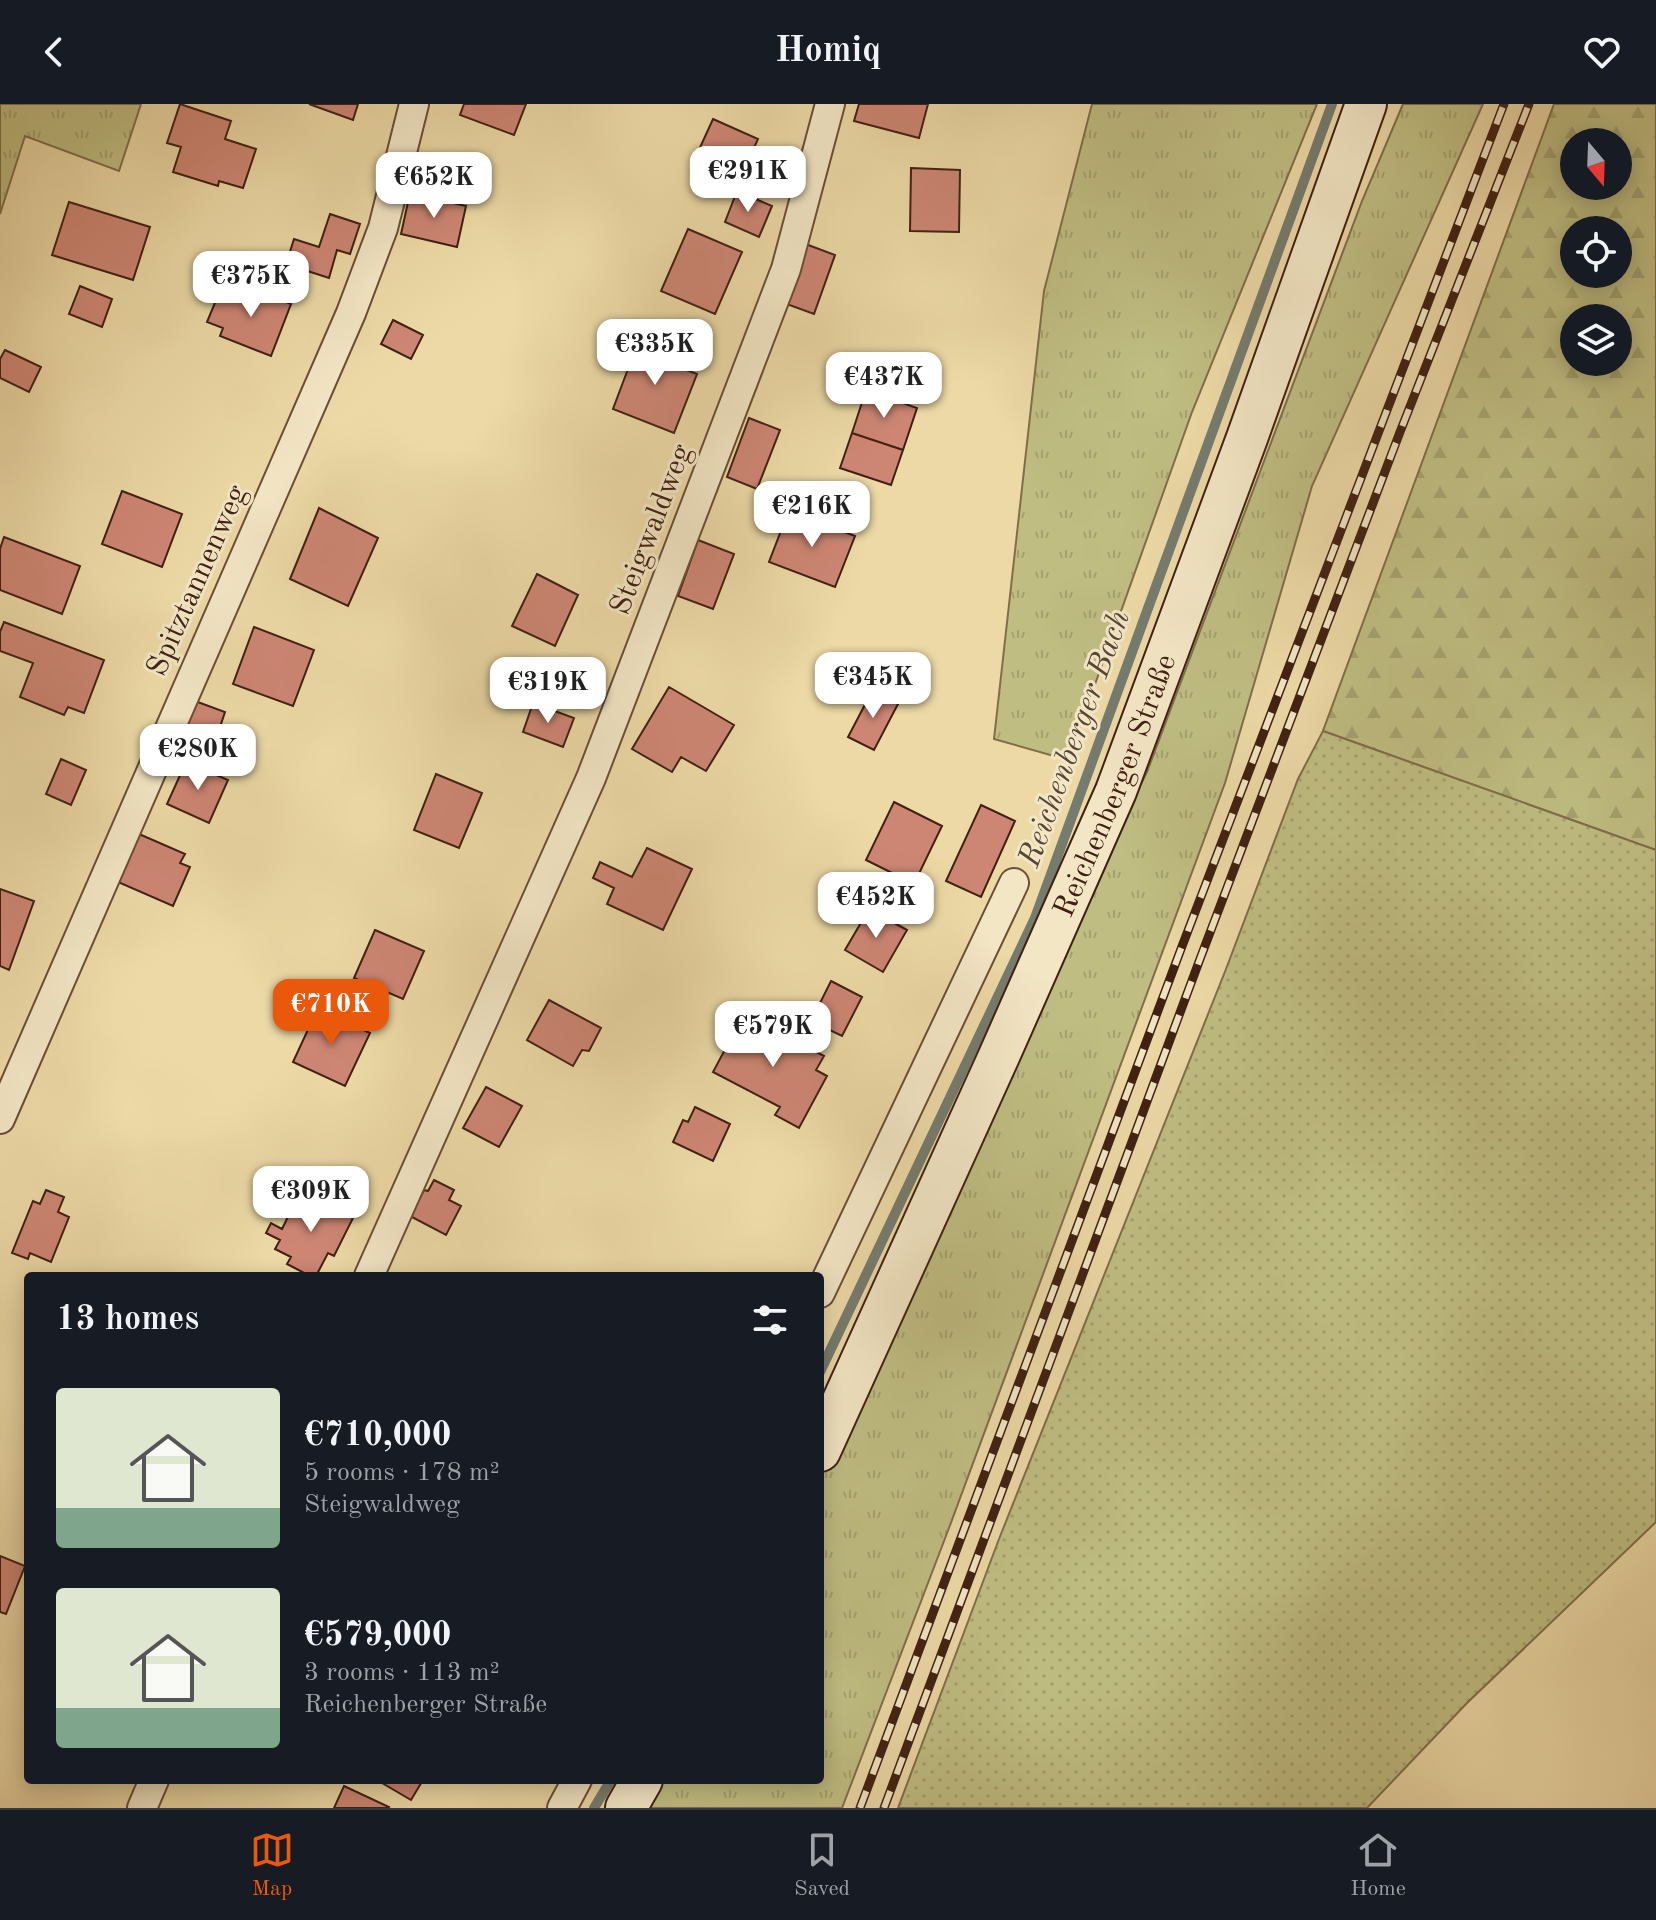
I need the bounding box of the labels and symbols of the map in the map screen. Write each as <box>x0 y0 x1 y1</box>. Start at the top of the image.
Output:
north arrow <box>1560 128 1632 200</box>
pin: €291K <box>692 146 804 214</box>
pin: €652K <box>378 152 490 220</box>
pin: €375K <box>195 251 307 319</box>
pin: €335K <box>599 319 711 387</box>
pin: €437K <box>828 352 940 420</box>
street label: Steigwaldweg <box>606 440 698 619</box>
street label: Spitztannenweg <box>142 481 253 681</box>
pin: €216K <box>756 481 868 549</box>
water label: Reichenberger Bach <box>1014 606 1137 873</box>
street label: Reichenberger Straße <box>1049 650 1182 922</box>
pin: €345K <box>817 652 929 720</box>
pin: €319K <box>492 657 604 725</box>
pin: €280K <box>142 724 254 792</box>
pin: €452K <box>820 872 932 940</box>
pin: €710K <box>275 979 387 1047</box>
pin: €579K <box>717 1001 829 1069</box>
pin: €309K <box>255 1166 367 1234</box>

